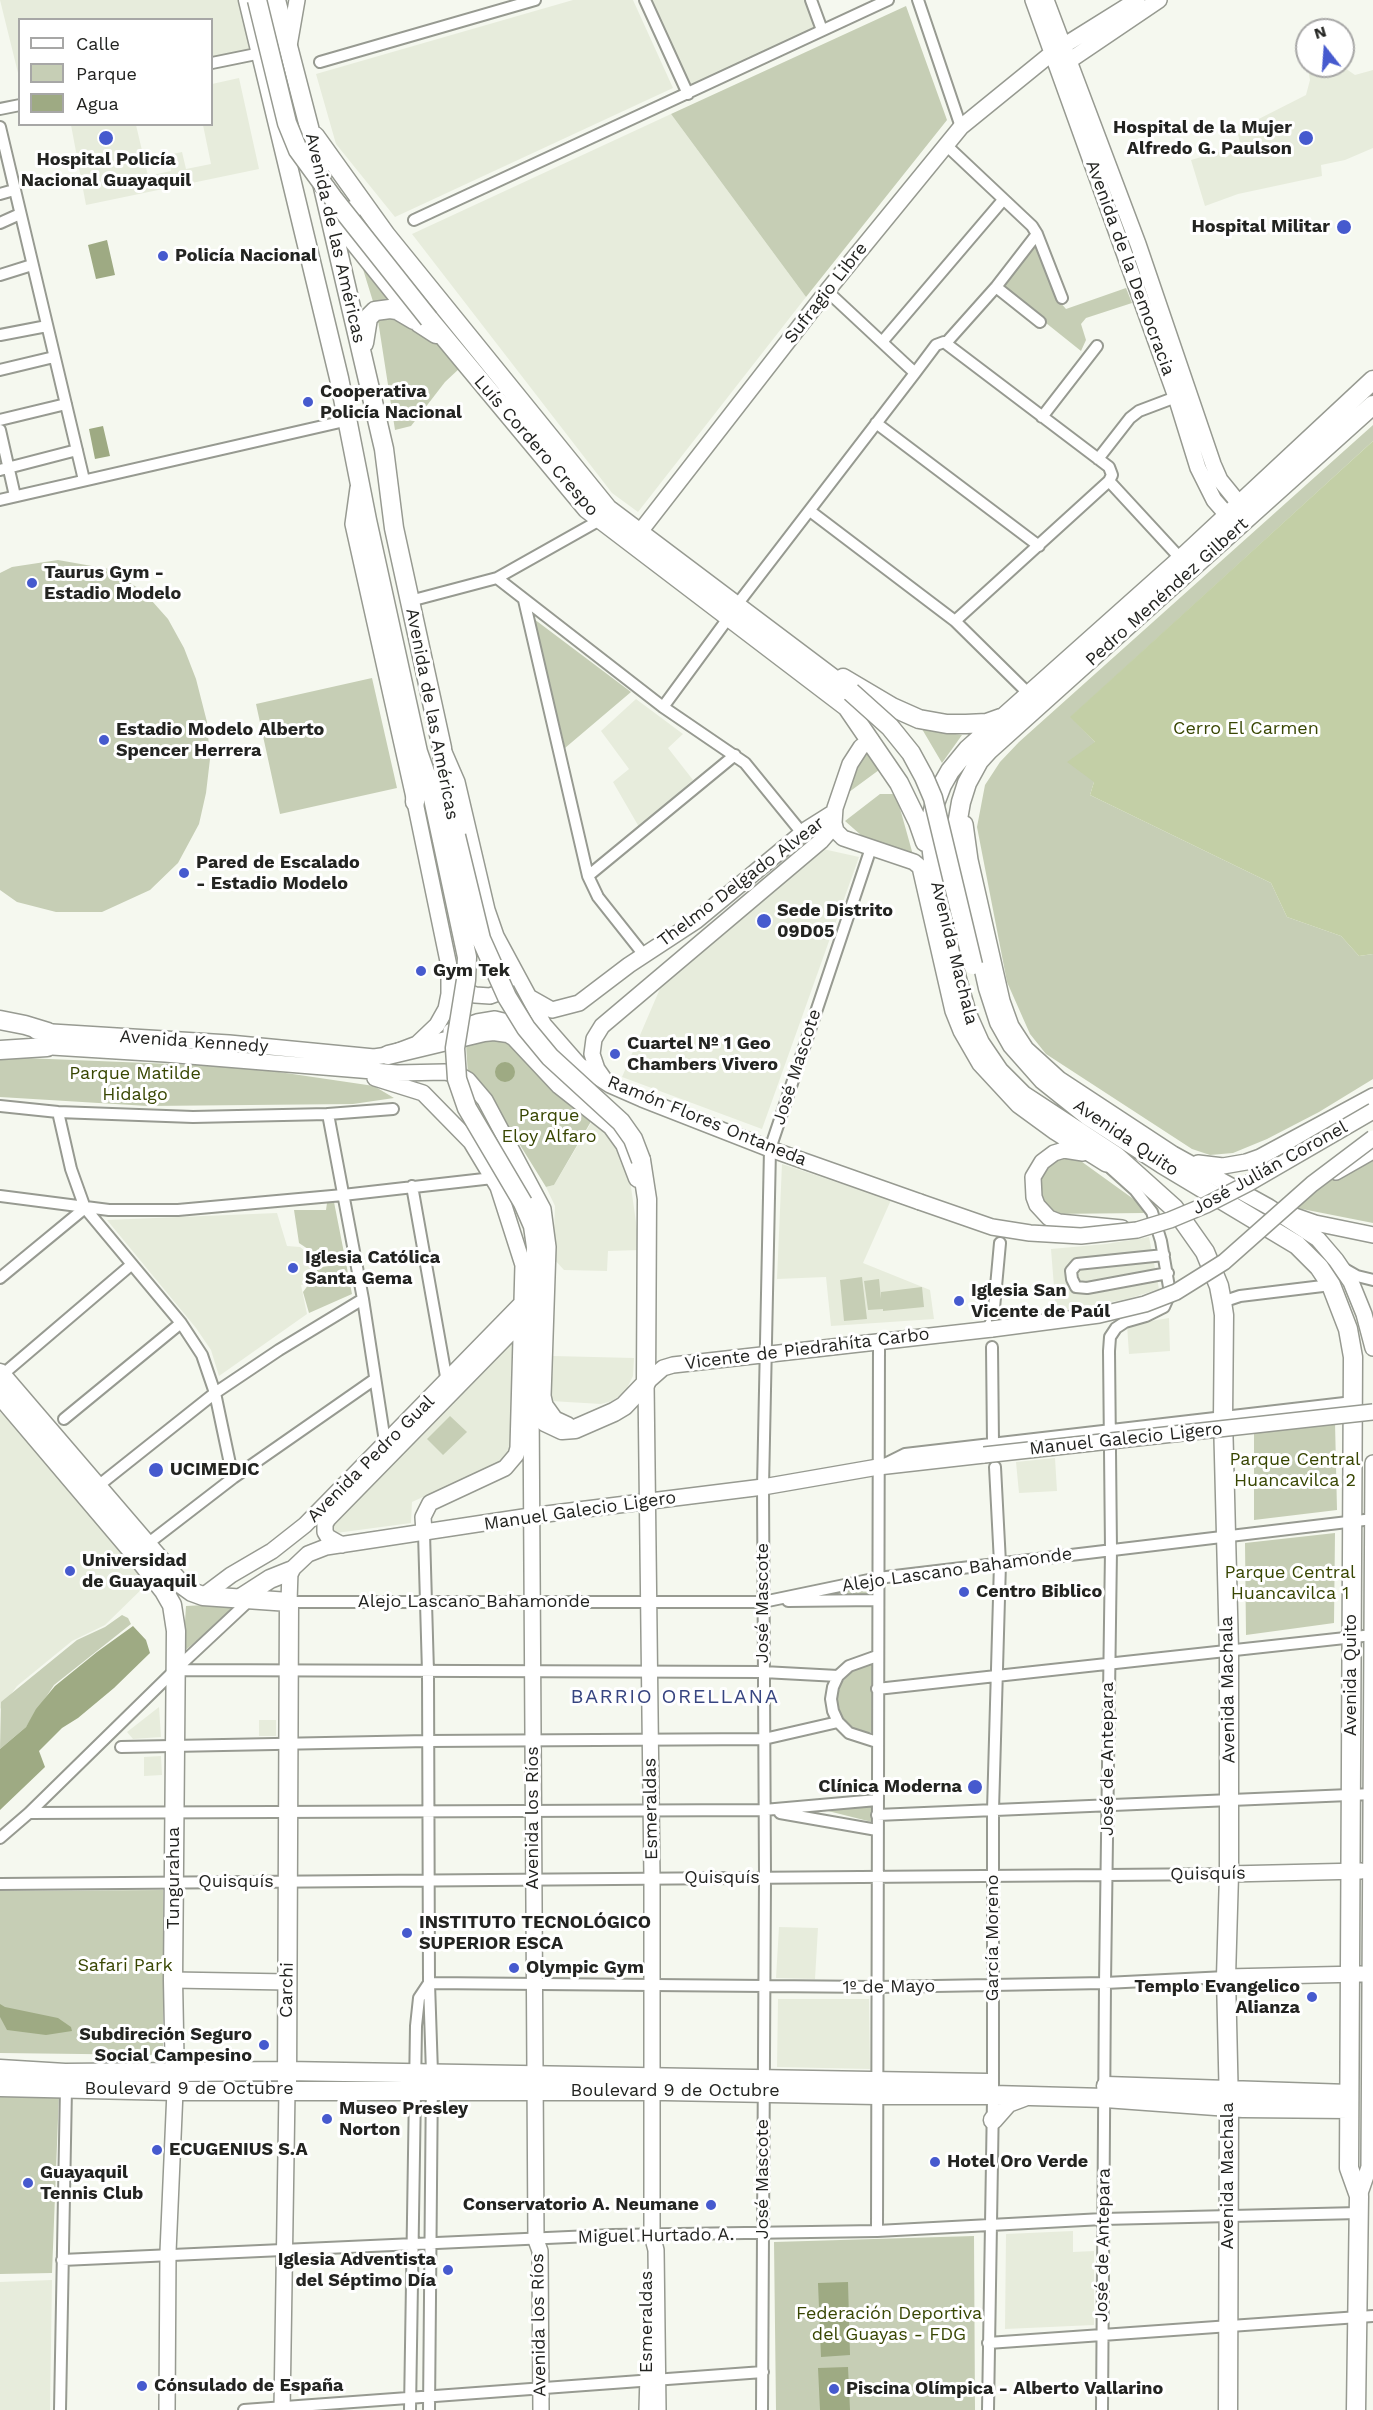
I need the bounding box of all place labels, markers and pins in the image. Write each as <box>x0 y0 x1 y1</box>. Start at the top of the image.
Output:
place label: Hospital de la Mujer Alfredo G. Paulson <box>1113 117 1292 160</box>
marker: Hospital Policía Nacional Guayaquil <box>97 129 115 147</box>
marker: Hospital de la Mujer Alfredo G. Paulson <box>1297 129 1315 147</box>
place label: Hospital Policía Nacional Guayaquil <box>21 149 191 192</box>
place label: Hospital Militar <box>1191 216 1330 238</box>
marker: Hospital Militar <box>1335 218 1353 236</box>
place label: Policía Nacional <box>175 245 317 267</box>
marker: Policía Nacional <box>156 249 170 263</box>
place label: Cooperativa Policía Nacional <box>320 381 462 424</box>
marker: Cooperativa Policía Nacional <box>301 395 315 409</box>
place label: Taurus Gym - Estadio Modelo <box>44 562 181 604</box>
marker: Taurus Gym - Estadio Modelo <box>25 576 39 590</box>
place label: Estadio Modelo Alberto Spencer Herrera <box>116 719 324 762</box>
marker: Estadio Modelo Alberto Spencer Herrera <box>97 733 111 747</box>
place label: Pared de Escalado - Estadio Modelo <box>196 852 360 894</box>
marker: Pared de Escalado - Estadio Modelo <box>177 866 191 880</box>
place label: Sede Distrito 09D05 <box>777 900 893 942</box>
marker: Sede Distrito 09D05 <box>755 912 773 930</box>
place label: Gym Tek <box>433 960 510 982</box>
marker: Gym Tek <box>414 964 428 978</box>
place label: Cuartel Nº 1 Geo Chambers Vivero <box>627 1033 778 1076</box>
marker: Cuartel Nº 1 Geo Chambers Vivero <box>608 1047 622 1061</box>
place label: Iglesia Católica Santa Gema <box>305 1247 440 1290</box>
marker: Iglesia Católica Santa Gema <box>286 1261 300 1275</box>
place label: Iglesia San Vicente de Paúl <box>971 1280 1110 1322</box>
marker: Iglesia San Vicente de Paúl <box>952 1294 966 1308</box>
place label: UCIMEDIC <box>170 1459 259 1481</box>
marker: UCIMEDIC <box>147 1461 165 1479</box>
place label: Universidad de Guayaquil <box>82 1550 197 1592</box>
marker: Universidad de Guayaquil <box>63 1564 77 1578</box>
place label: Centro Biblico <box>976 1581 1102 1603</box>
marker: Centro Biblico <box>957 1585 971 1599</box>
place label: Clínica Moderna <box>818 1776 962 1798</box>
marker: Clínica Moderna <box>966 1778 984 1796</box>
place label: INSTITUTO TECNOLÓGICO SUPERIOR ESCA <box>419 1912 651 1954</box>
marker: INSTITUTO TECNOLÓGICO SUPERIOR ESCA <box>400 1926 414 1940</box>
place label: Olympic Gym <box>526 1957 644 1979</box>
marker: Olympic Gym <box>507 1961 521 1975</box>
place label: Templo Evangelico Alianza <box>1134 1976 1300 2018</box>
marker: Templo Evangelico Alianza <box>1305 1990 1319 2004</box>
place label: Subdireción Seguro Social Campesino <box>79 2024 252 2066</box>
marker: Subdireción Seguro Social Campesino <box>257 2038 271 2052</box>
place label: Museo Presley Norton <box>339 2098 468 2140</box>
marker: Museo Presley Norton <box>320 2112 334 2126</box>
place label: ECUGENIUS S.A <box>169 2139 308 2161</box>
marker: ECUGENIUS S.A <box>150 2143 164 2157</box>
place label: Hotel Oro Verde <box>947 2151 1088 2173</box>
marker: Hotel Oro Verde <box>928 2155 942 2169</box>
place label: Guayaquil Tennis Club <box>40 2162 143 2204</box>
marker: Guayaquil Tennis Club <box>21 2176 35 2190</box>
place label: Conservatorio A. Neumane <box>463 2194 699 2216</box>
marker: Conservatorio A. Neumane <box>704 2198 718 2212</box>
place label: Iglesia Adventista del Séptimo Día <box>278 2249 436 2292</box>
marker: Iglesia Adventista del Séptimo Día <box>441 2263 455 2277</box>
place label: Cónsulado de España <box>154 2375 344 2397</box>
place label: Piscina Olímpica - Alberto Vallarino <box>846 2378 1163 2400</box>
marker: Cónsulado de España <box>135 2379 149 2393</box>
marker: Piscina Olímpica - Alberto Vallarino <box>827 2382 841 2396</box>

